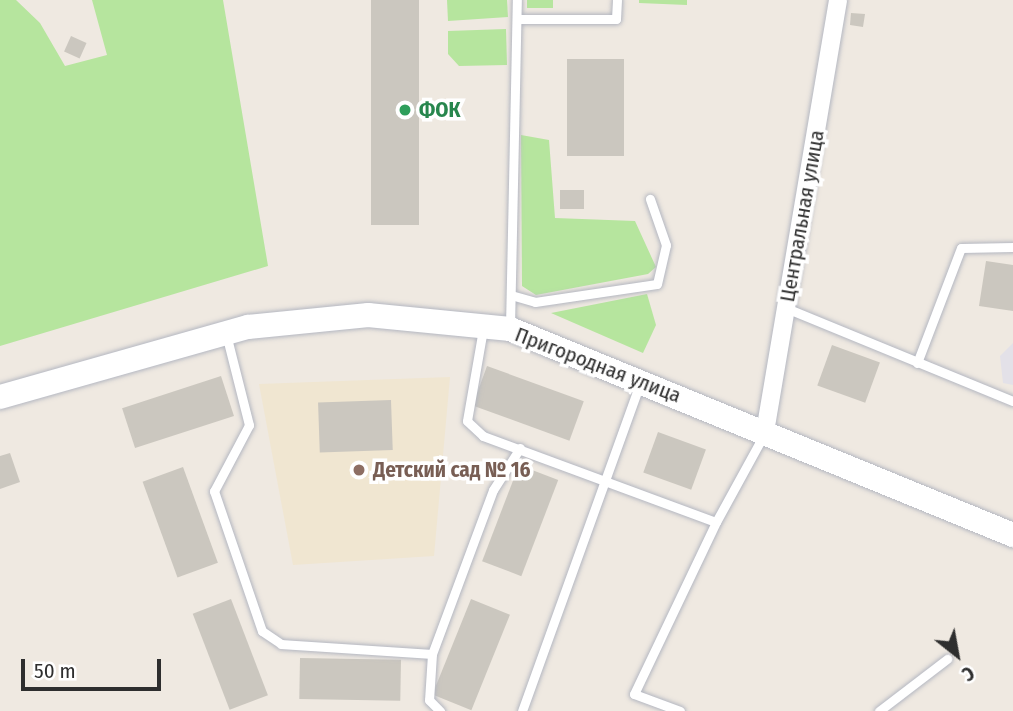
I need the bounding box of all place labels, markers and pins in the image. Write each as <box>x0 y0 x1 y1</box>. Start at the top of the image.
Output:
place label: ФОК <box>419 97 460 123</box>
marker: ФОК <box>397 102 413 118</box>
place label: Детский сад № 16 <box>373 457 531 483</box>
marker: Детский сад № 16 <box>351 462 367 478</box>

